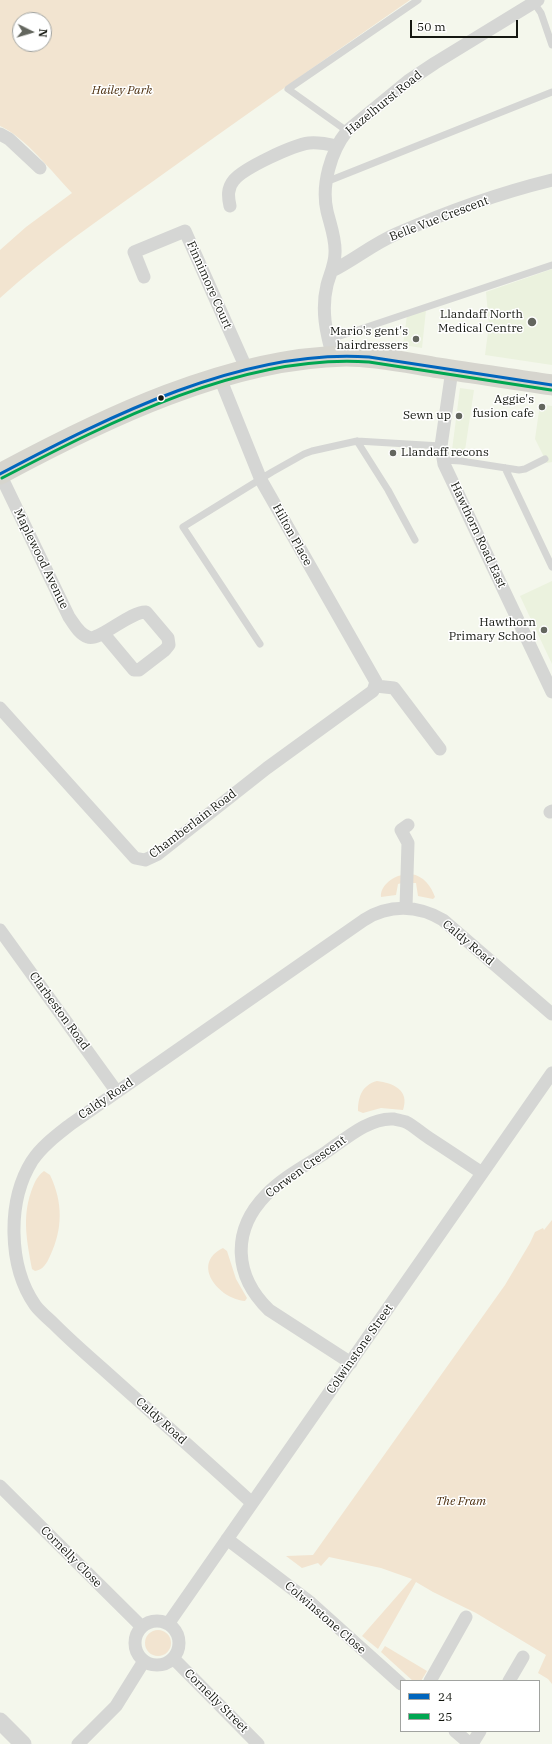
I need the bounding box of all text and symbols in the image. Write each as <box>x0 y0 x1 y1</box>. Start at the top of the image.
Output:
north arrow <box>12 12 52 52</box>
scale bar <box>412 12 520 38</box>
text: 50 m <box>417 19 446 34</box>
text: N <box>36 28 50 38</box>
street label: Hazelhurst Road <box>343 68 425 138</box>
park label: Hailey Park <box>92 84 152 98</box>
street label: Belle Vue Crescent <box>387 193 491 245</box>
street label: Finnimore Court <box>183 239 235 331</box>
place label: Llandaff North Medical Centre <box>438 308 523 336</box>
marker: Llandaff North Medical Centre <box>526 316 538 328</box>
place label: Mario's gent's hairdressers <box>330 325 408 353</box>
marker: Mario's gent's hairdressers <box>411 334 421 344</box>
unlabelled marker <box>156 393 166 403</box>
place label: Aggie's fusion cafe <box>473 393 534 421</box>
marker: Aggie's fusion cafe <box>537 402 547 412</box>
place label: Sewn up <box>403 409 451 423</box>
marker: Sewn up <box>454 411 464 421</box>
place label: Llandaff recons <box>401 446 489 460</box>
marker: Llandaff recons <box>388 448 398 458</box>
street label: Hawthorn Road East <box>447 480 509 590</box>
street label: Hilton Place <box>269 502 315 568</box>
street label: Maplewood Avenue <box>10 507 72 611</box>
place label: Hawthorn Primary School <box>449 616 536 644</box>
marker: Hawthorn Primary School <box>539 625 549 635</box>
street label: Chamberlain Road <box>147 787 239 861</box>
street label: Caldy Road <box>439 917 497 969</box>
street label: Clarbeston Road <box>26 969 92 1053</box>
street label: Caldy Road <box>76 1075 136 1123</box>
street label: Corwen Crescent <box>263 1133 349 1201</box>
street label: Colwinstone Street <box>324 1301 396 1397</box>
street label: Caldy Road <box>133 1395 189 1447</box>
park label: The Fram <box>436 1495 486 1509</box>
street label: Cornelly Close <box>37 1523 105 1591</box>
street label: Colwinstone Close <box>281 1579 369 1657</box>
street label: Cornelly Street <box>181 1666 251 1736</box>
legend <box>400 1680 540 1732</box>
text: 24 <box>438 1689 452 1704</box>
text: 25 <box>438 1709 452 1724</box>

